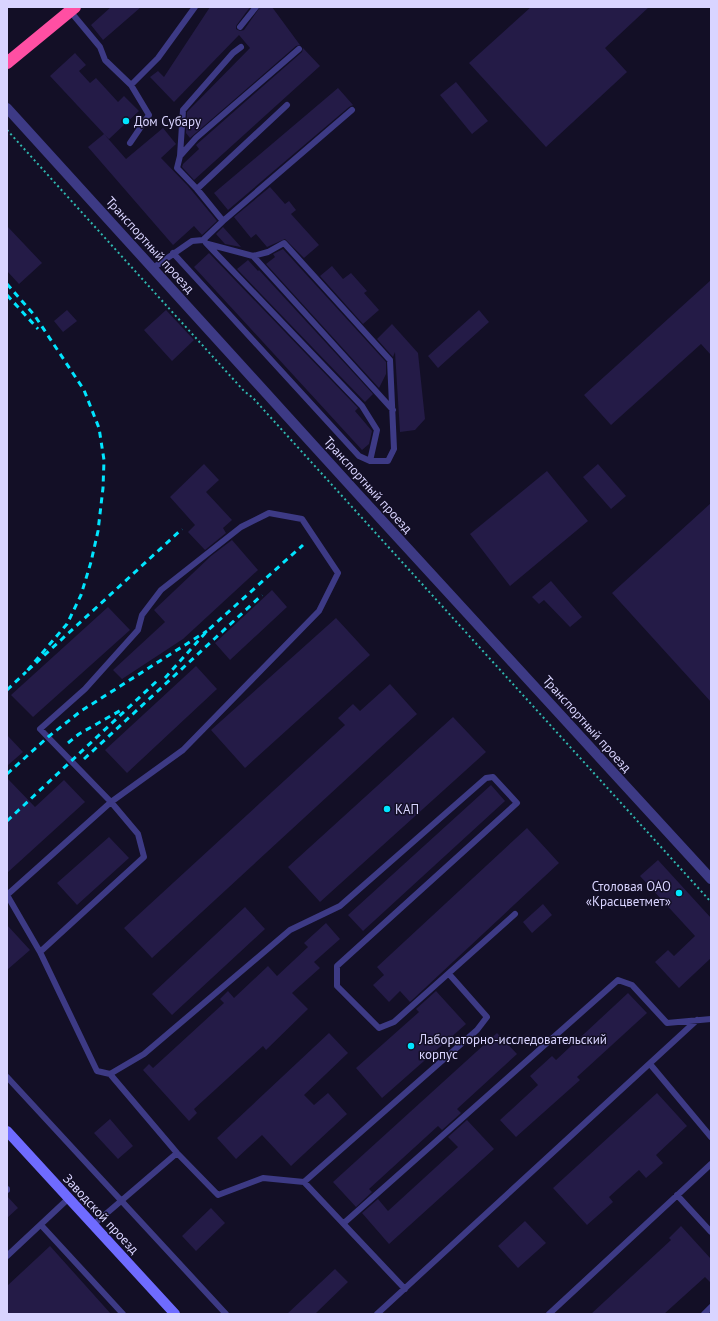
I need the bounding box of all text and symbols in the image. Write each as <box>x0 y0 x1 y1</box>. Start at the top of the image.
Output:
place label: Дом Субару <box>134 113 201 130</box>
marker: Дом Субару <box>121 116 131 126</box>
street label: Транспортный проезд <box>102 193 198 297</box>
street label: Транспортный проезд <box>320 433 416 537</box>
street label: Транспортный проезд <box>539 672 635 776</box>
place label: КАП <box>395 801 419 818</box>
marker: КАП <box>382 804 392 814</box>
place label: Столовая ОАО «Красцветмет» <box>586 878 671 910</box>
marker: Столовая ОАО «Красцветмет» <box>674 888 684 898</box>
place label: Лабораторно-исследовательский корпус <box>418 1031 607 1063</box>
marker: Лабораторно-исследовательский корпус <box>406 1041 416 1051</box>
street label: Заводской проезд <box>59 1170 143 1258</box>

